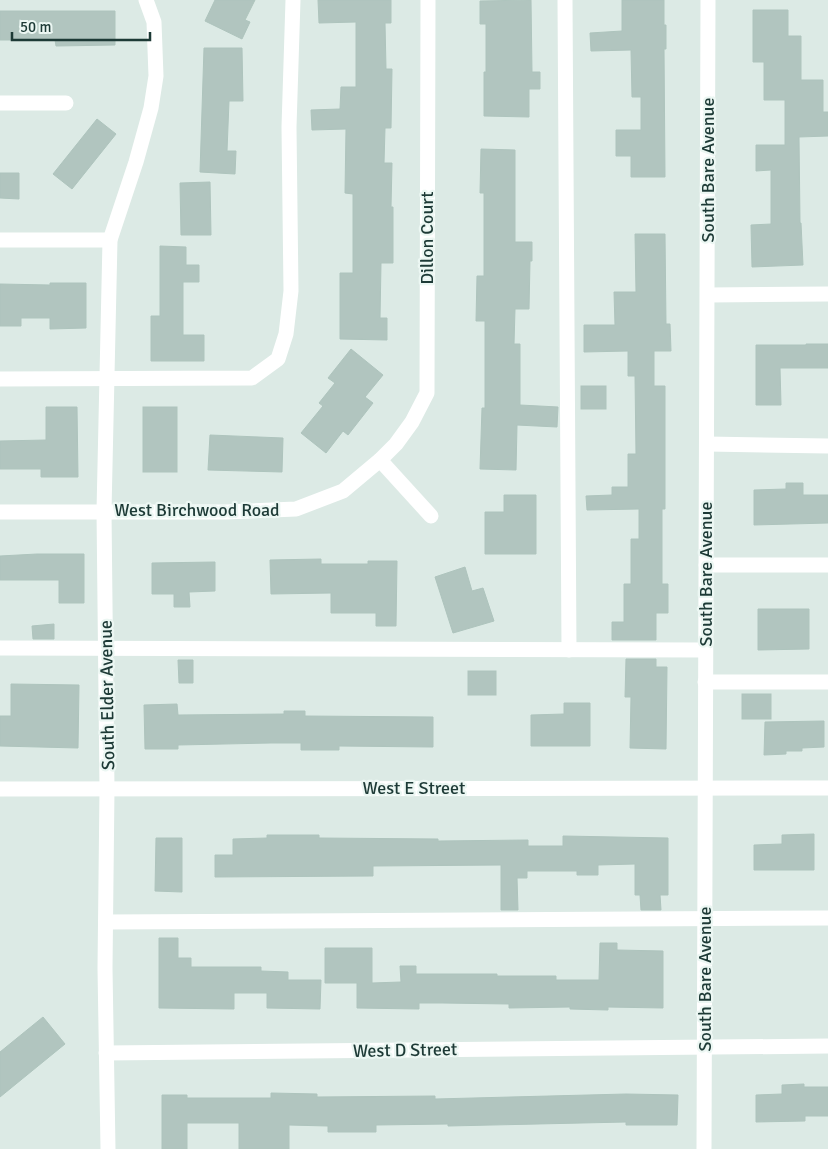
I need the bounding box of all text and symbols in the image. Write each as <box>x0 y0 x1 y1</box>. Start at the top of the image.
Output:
scale bar <box>12 10 150 42</box>
text: 50 m <box>20 18 51 36</box>
street label: South Bare Avenue <box>697 98 719 242</box>
street label: Dillon Court <box>416 191 438 285</box>
street label: West Birchwood Road <box>114 499 280 521</box>
street label: South Bare Avenue <box>695 502 717 646</box>
street label: South Elder Avenue <box>95 620 119 770</box>
street label: West E Street <box>363 777 465 799</box>
street label: South Bare Avenue <box>694 907 716 1051</box>
street label: West D Street <box>353 1038 457 1062</box>

